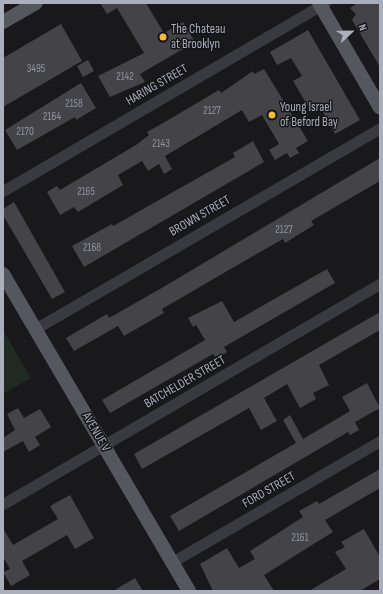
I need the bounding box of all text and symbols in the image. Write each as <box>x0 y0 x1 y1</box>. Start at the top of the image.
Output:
north arrow <box>331 12 371 52</box>
place label: The Chateau at Brooklyn <box>171 22 225 53</box>
text: N <box>355 22 370 32</box>
marker: The Chateau at Brooklyn <box>158 32 168 42</box>
street label: HARING STREET <box>123 61 191 109</box>
house number: 3495 <box>27 62 45 76</box>
house number: 2142 <box>116 70 134 84</box>
house number: 2158 <box>65 97 83 111</box>
place label: Young Israel of Beford Bay <box>280 100 338 131</box>
house number: 2127 <box>203 104 221 118</box>
house number: 2164 <box>43 110 61 124</box>
marker: Young Israel of Beford Bay <box>267 110 277 120</box>
house number: 2170 <box>16 125 34 139</box>
house number: 2143 <box>152 137 170 151</box>
house number: 2165 <box>77 185 95 199</box>
street label: BROWN STREET <box>167 192 233 240</box>
house number: 2127 <box>275 223 293 237</box>
house number: 2168 <box>83 241 101 255</box>
street label: BATCHELDER STREET <box>141 352 229 412</box>
street label: AVENUE V <box>79 410 113 454</box>
street label: FORD STREET <box>240 469 298 511</box>
house number: 2161 <box>291 531 309 545</box>

